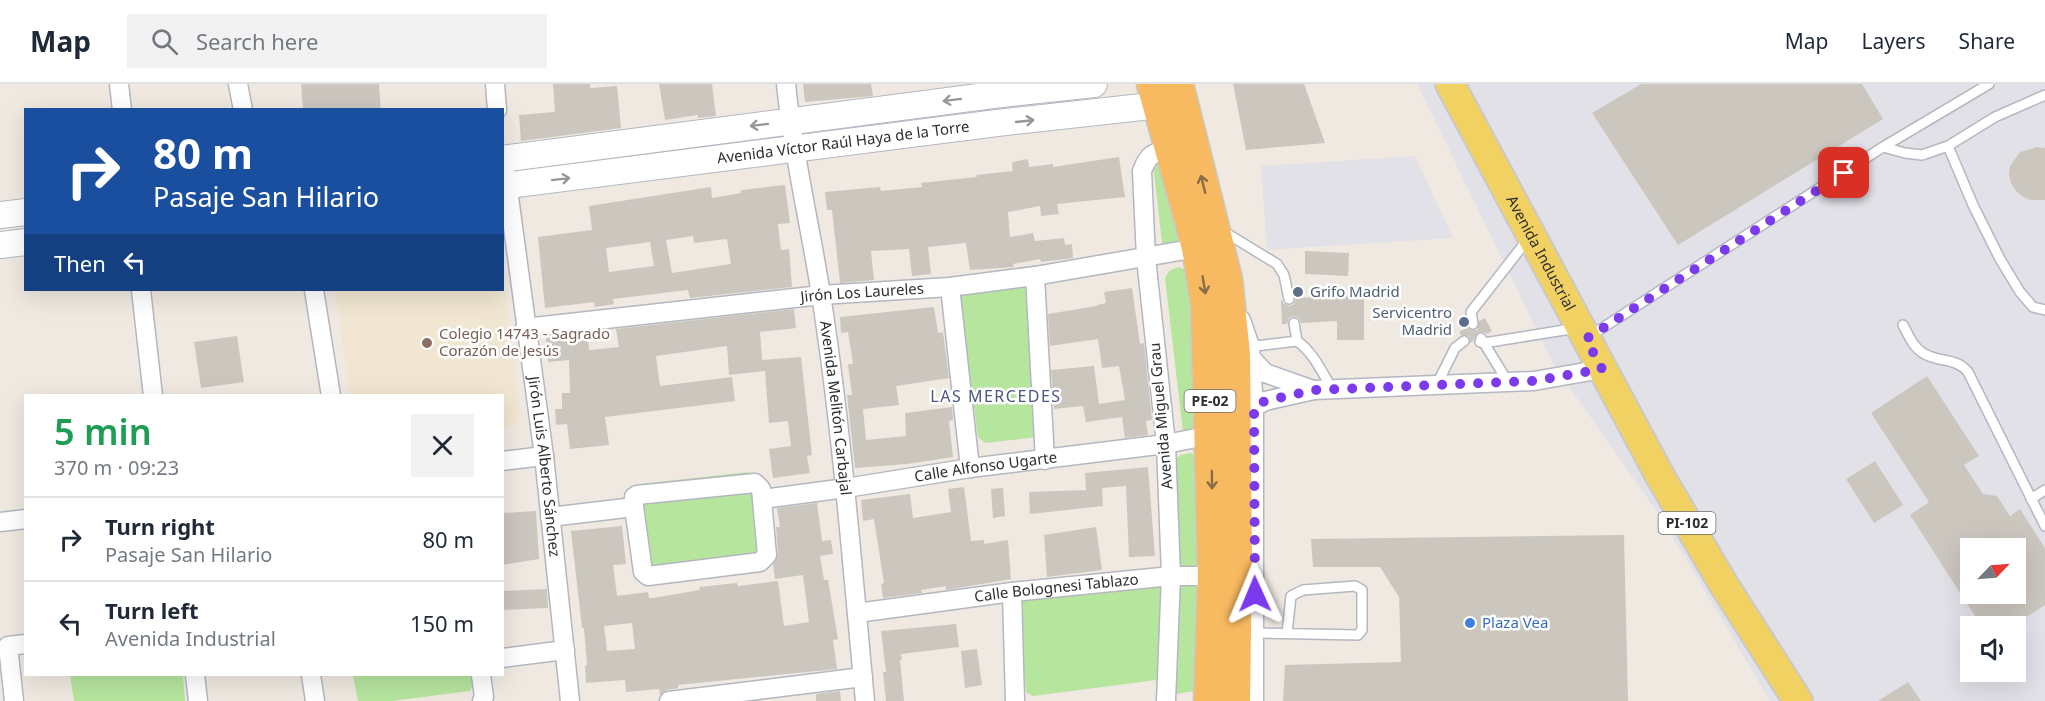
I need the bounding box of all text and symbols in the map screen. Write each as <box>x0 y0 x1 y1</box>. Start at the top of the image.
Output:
search box <box>127 14 547 68</box>
text: Map <box>30 22 91 60</box>
icon: search <box>148 25 181 58</box>
text: Search here <box>196 26 318 56</box>
text: Map <box>1785 27 1829 55</box>
text: Layers <box>1862 27 1926 55</box>
text: Share <box>1959 27 2015 55</box>
one-way arrow <box>943 95 963 106</box>
one-way arrow <box>1014 115 1034 126</box>
street label: Avenida Víctor Raúl Haya de la Torre <box>716 116 970 168</box>
one-way arrow <box>750 120 770 131</box>
text: 80 m <box>153 124 253 181</box>
icon: right <box>54 132 132 210</box>
pin <box>1818 147 1869 198</box>
icon: arrive <box>1827 156 1860 189</box>
one-way arrow <box>550 173 570 184</box>
one-way arrow <box>1197 175 1209 194</box>
text: Pasaje San Hilario <box>153 178 379 215</box>
street label: Avenida Industrial <box>1502 192 1581 314</box>
icon: left <box>118 246 151 279</box>
text: Then <box>54 248 106 278</box>
one-way arrow <box>1198 275 1209 295</box>
street label: Jirón Los Laureles <box>797 278 924 306</box>
place label: Grifo Madrid <box>1310 281 1400 301</box>
marker: Grifo Madrid <box>1291 285 1305 299</box>
place label: Servicentro Madrid <box>1372 302 1452 339</box>
marker: Servicentro Madrid <box>1457 315 1471 329</box>
street label: Avenida Melitón Carbajal <box>816 319 857 496</box>
place label: Colegio 14743 - Sagrado Corazón de Jesús <box>439 323 610 360</box>
marker: Colegio 14743 - Sagrado Corazón de Jesús <box>420 336 434 350</box>
street label: Avenida Miguel Grau <box>1144 342 1176 490</box>
street label: Jirón Luis Alberto Sánchez <box>524 373 566 558</box>
district label: LAS MERCEDES <box>930 385 1062 407</box>
road number: PE-02 <box>1184 390 1236 412</box>
text: 5 min <box>54 407 152 456</box>
button: close <box>411 414 474 477</box>
street label: Calle Alfonso Ugarte <box>913 446 1058 486</box>
text: 370 m · 09:23 <box>54 454 179 481</box>
one-way arrow <box>1206 470 1218 490</box>
text: Turn right <box>105 511 215 541</box>
road number: PI-102 <box>1658 512 1716 534</box>
icon: right <box>54 523 87 556</box>
text: 80 m <box>423 524 474 554</box>
north arrow <box>1960 538 2026 604</box>
map controls <box>1960 538 2026 682</box>
text: Pasaje San Hilario <box>105 541 272 568</box>
position arrow <box>1223 562 1287 626</box>
street label: Calle Bolognesi Tablazo <box>973 568 1139 606</box>
text: Turn left <box>105 595 199 625</box>
icon: left <box>54 607 87 640</box>
text: 150 m <box>410 608 474 638</box>
place label: Plaza Vea <box>1482 612 1548 632</box>
marker: Plaza Vea <box>1463 616 1477 630</box>
button: sound <box>1960 616 2026 682</box>
text: Avenida Industrial <box>105 625 276 652</box>

